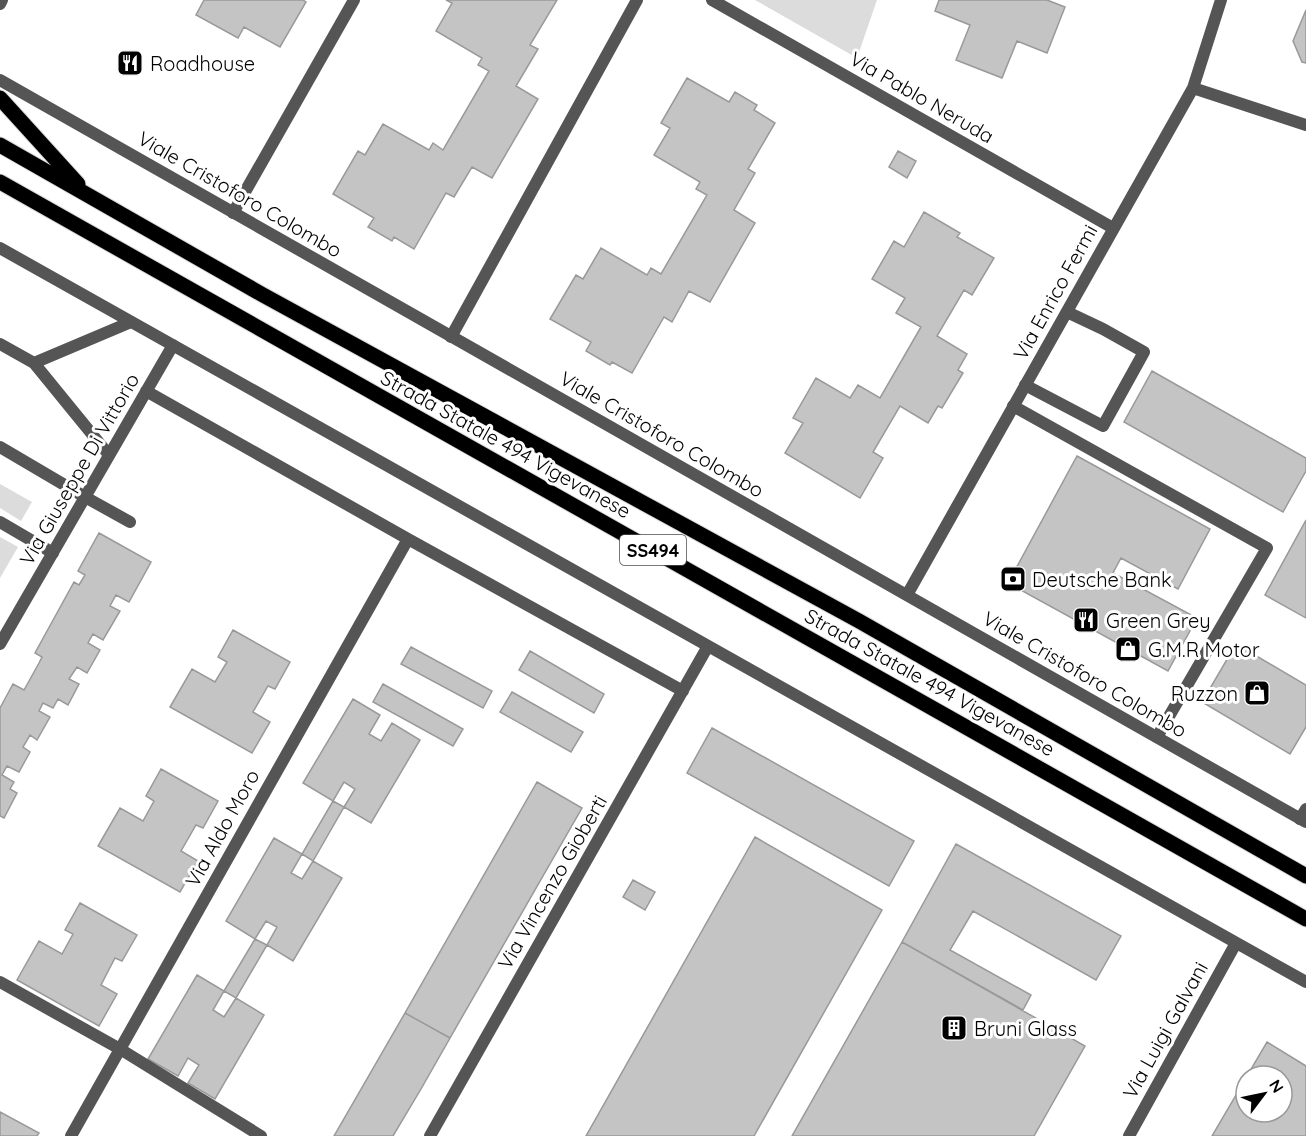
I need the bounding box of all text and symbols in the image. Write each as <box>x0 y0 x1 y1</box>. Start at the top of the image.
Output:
street label: Via Pablo Neruda <box>845 46 999 148</box>
restaurant icon: Roadhouse <box>115 48 145 78</box>
place label: Roadhouse <box>150 51 255 76</box>
street label: Viale Cristoforo Colombo <box>134 125 346 263</box>
street label: Via Enrico Fermi <box>1008 220 1102 364</box>
street label: Strada Statale 494 Vigevanese <box>377 365 635 523</box>
street label: Viale Cristoforo Colombo <box>556 365 768 503</box>
street label: Via Giuseppe Di Vittorio <box>14 368 144 570</box>
road number: SS494 <box>620 535 686 565</box>
bank icon: Deutsche Bank <box>998 564 1028 594</box>
place label: Deutsche Bank <box>1032 567 1172 592</box>
street label: Strada Statale 494 Vigevanese <box>801 603 1059 761</box>
street label: Viale Cristoforo Colombo <box>979 605 1191 743</box>
restaurant icon: Green Grey <box>1071 605 1101 635</box>
place label: Green Grey <box>1106 608 1211 633</box>
shop icon: G.M.R Motor <box>1113 634 1143 664</box>
place label: G.M.R Motor <box>1148 637 1260 662</box>
shop icon: Ruzzon <box>1242 678 1272 708</box>
place label: Ruzzon <box>1171 681 1238 706</box>
street label: Via Aldo Moro <box>180 765 264 891</box>
street label: Via Vincenzo Gioberti <box>492 790 612 974</box>
street label: Via Luigi Galvani <box>1117 957 1213 1103</box>
building icon: Bruni Glass <box>939 1013 969 1043</box>
place label: Bruni Glass <box>974 1016 1077 1041</box>
north arrow <box>1234 1064 1294 1124</box>
text: N <box>1265 1076 1288 1096</box>

